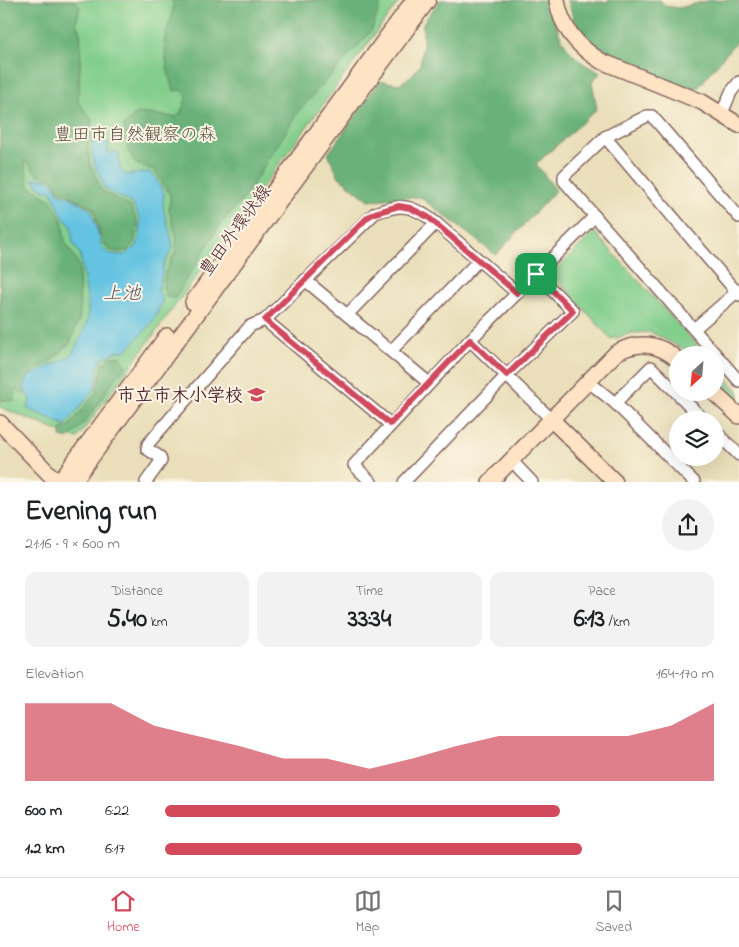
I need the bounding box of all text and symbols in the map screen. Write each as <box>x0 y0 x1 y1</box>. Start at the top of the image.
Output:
park label: 豊田市自然観察の森 <box>54 123 216 149</box>
street label: 豊田外環状線 <box>194 180 279 283</box>
pin <box>515 253 557 295</box>
icon: arrive <box>522 260 550 288</box>
water label: 上池 <box>103 281 142 308</box>
north arrow <box>669 346 724 401</box>
map controls <box>669 346 724 466</box>
place label: 市立市木小学校 <box>117 384 243 410</box>
school or university icon: 市立市木小学校 <box>247 385 267 405</box>
button: layers <box>669 411 724 466</box>
text: Evening run <box>25 492 157 533</box>
button: share <box>662 499 714 551</box>
text: 21:16 · 9 × 600 m <box>25 532 120 556</box>
text: Distance <box>111 581 163 602</box>
text: Time <box>356 581 383 602</box>
text: Pace <box>588 581 615 602</box>
text: 5.40 <box>107 602 147 638</box>
text: 33:34 <box>348 602 391 638</box>
text: 6:13 <box>574 602 605 638</box>
text: km <box>147 612 168 633</box>
text: /km <box>605 612 630 633</box>
text: Elevation <box>25 662 84 686</box>
text: 164–170 m <box>656 662 714 686</box>
text: 600 m <box>25 799 62 823</box>
text: 6:22 <box>105 799 129 823</box>
text: 1.2 km <box>25 837 65 861</box>
text: 6:17 <box>105 837 125 861</box>
tab: Home <box>107 887 140 938</box>
tab: Map <box>354 887 382 938</box>
tab: Saved <box>595 887 632 938</box>

